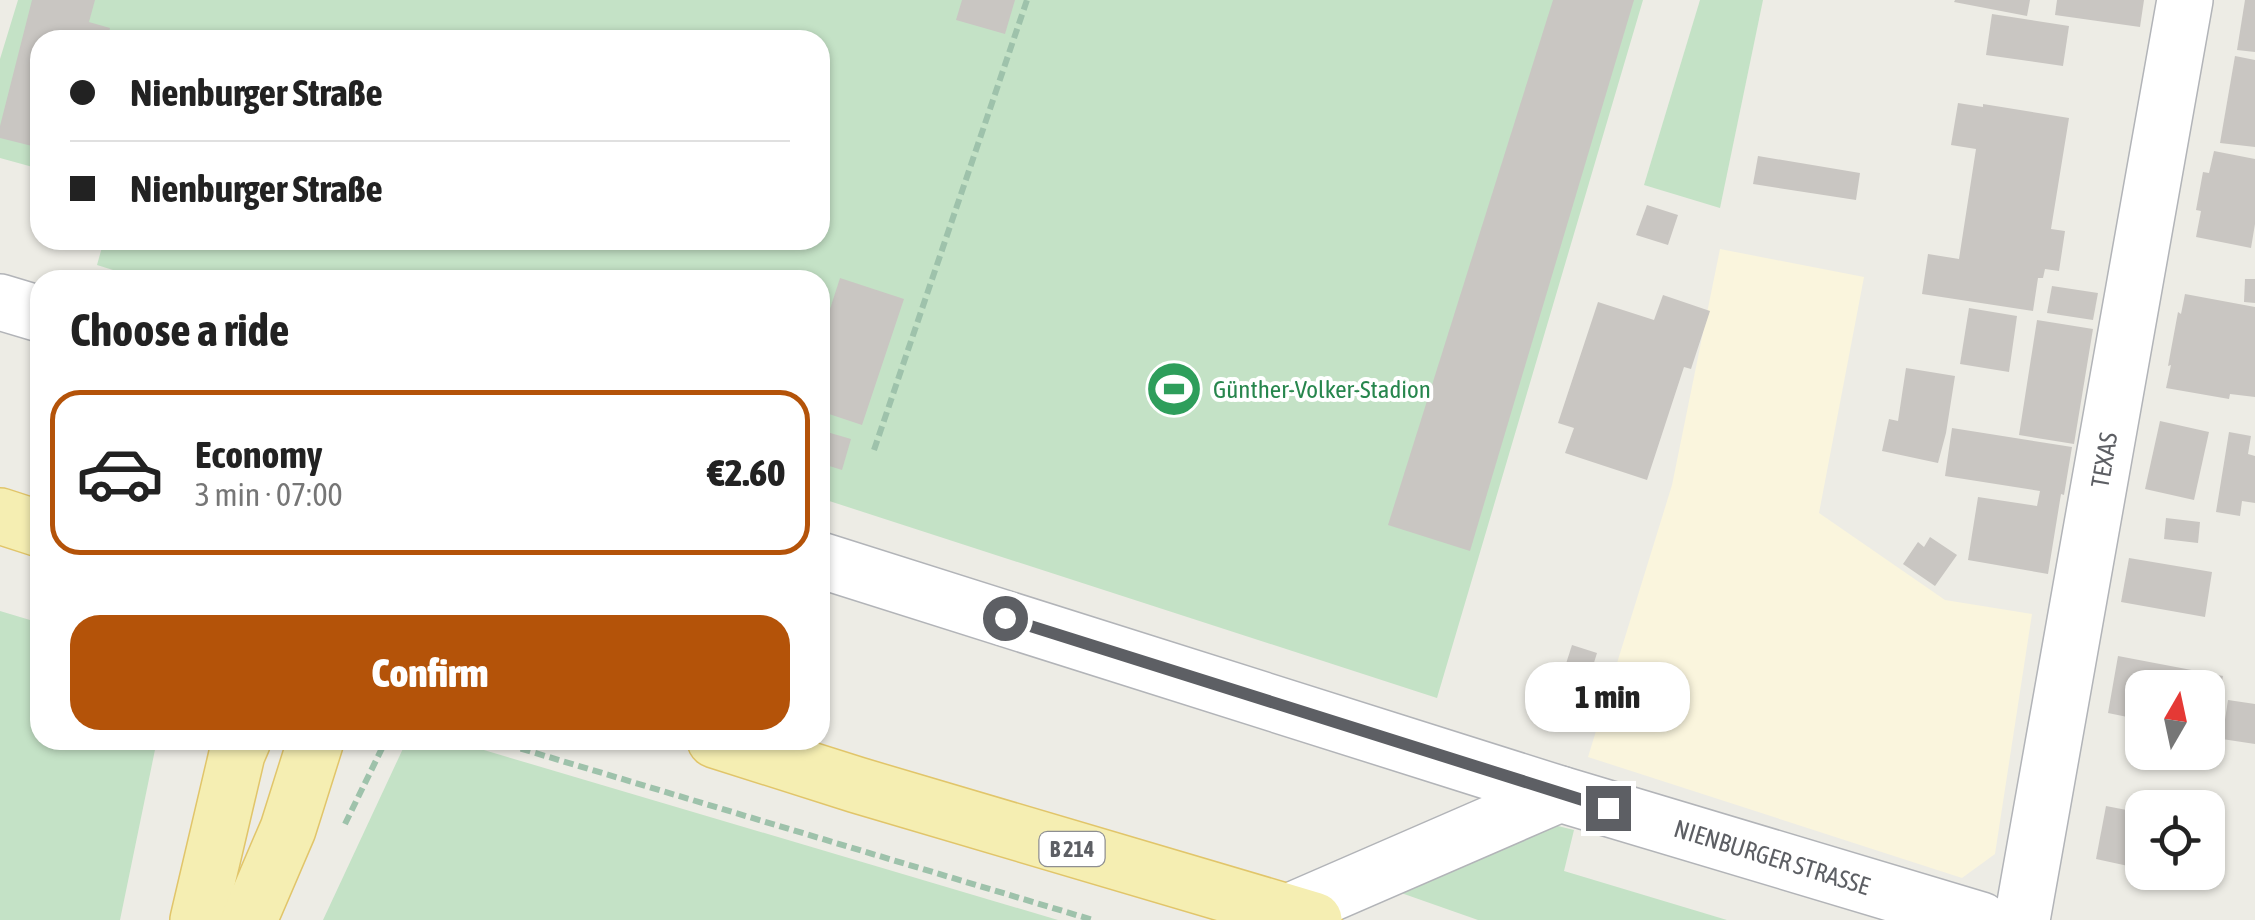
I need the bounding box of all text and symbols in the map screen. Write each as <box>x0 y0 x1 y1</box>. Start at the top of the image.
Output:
text: Nienburger Straße <box>130 71 383 114</box>
text: Nienburger Straße <box>130 167 383 210</box>
text: Choose a ride <box>70 304 289 356</box>
sports icon: Günther-Volker-Stadion <box>1144 359 1204 419</box>
place label: Günther-Volker-Stadion <box>1213 375 1431 403</box>
icon: car <box>75 428 165 518</box>
street label: TEXAS <box>2085 430 2123 490</box>
text: Economy <box>195 433 322 476</box>
text: €2.60 <box>708 451 785 494</box>
text: 3 min · 07:00 <box>195 476 342 513</box>
route start <box>983 596 1028 641</box>
button: Confirm <box>70 615 790 730</box>
callout: 1 min <box>1526 663 1690 733</box>
north arrow <box>2125 670 2225 770</box>
map controls <box>2125 670 2225 890</box>
text: 1 min <box>1575 678 1640 715</box>
route end <box>1586 786 1631 831</box>
button: locate <box>2125 790 2225 890</box>
street label: NIENBURGER STRASSE <box>1671 814 1874 900</box>
road number: B 214 <box>1040 832 1104 866</box>

